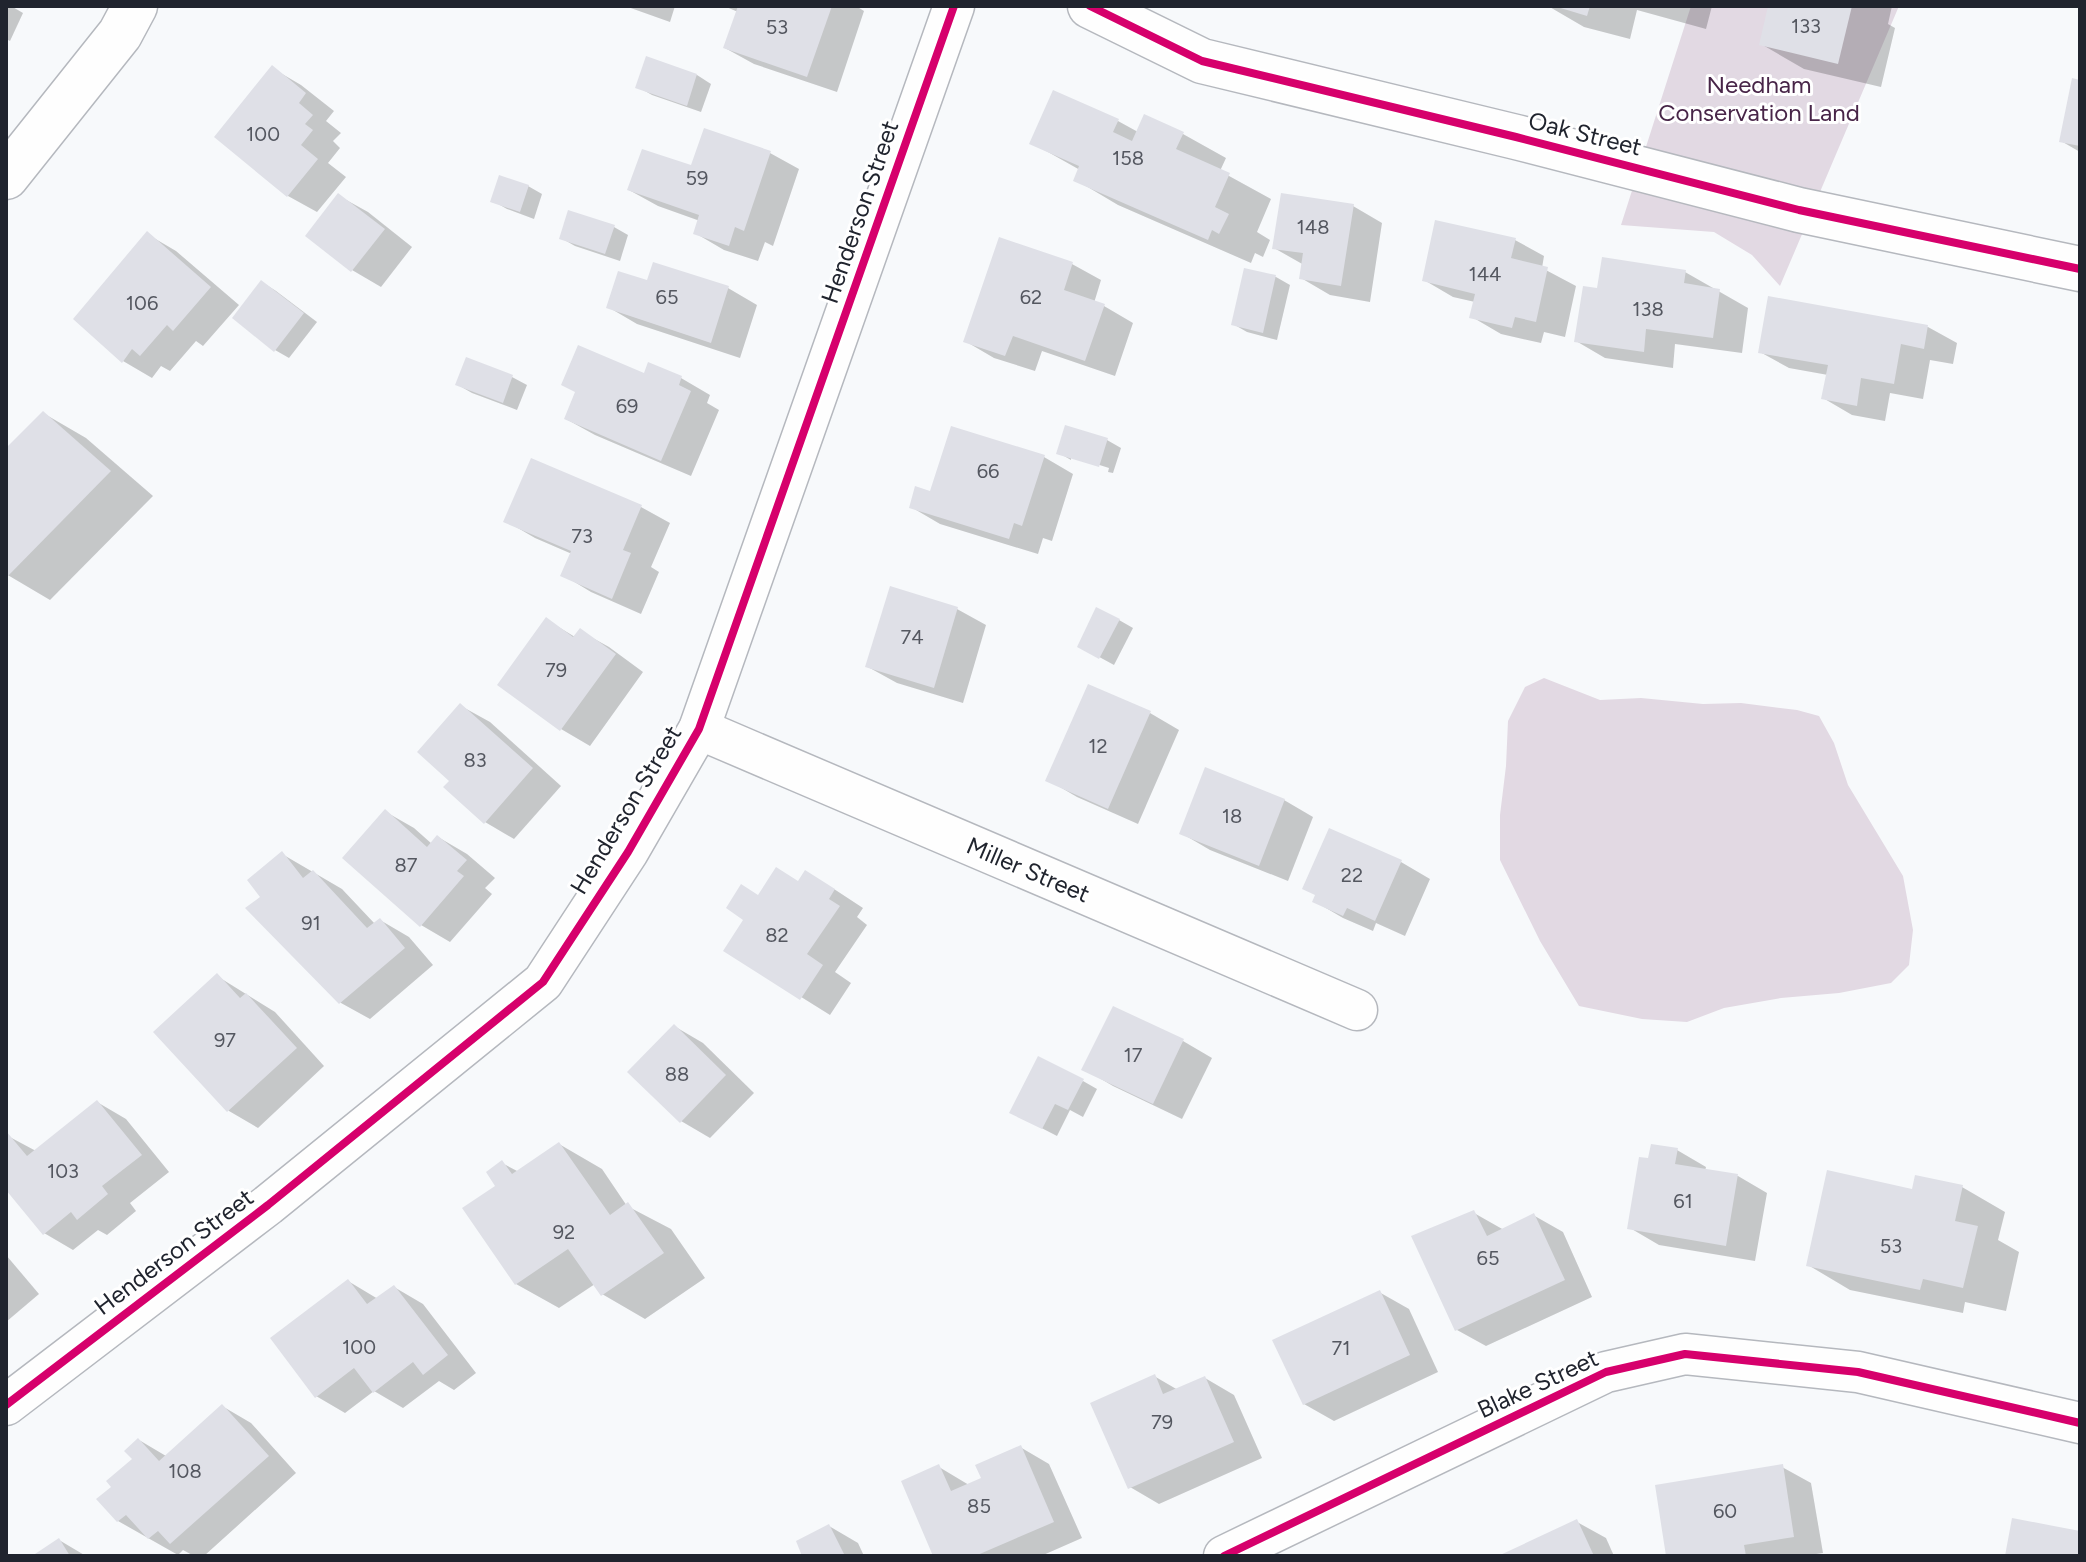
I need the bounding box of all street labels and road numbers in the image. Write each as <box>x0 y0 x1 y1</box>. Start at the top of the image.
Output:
street label: Oak Street <box>1526 105 1645 162</box>
street label: Henderson Street <box>815 117 904 307</box>
street label: Henderson Street <box>564 720 687 899</box>
street label: Miller Street <box>962 831 1094 908</box>
street label: Henderson Street <box>89 1182 259 1321</box>
street label: Blake Street <box>1473 1343 1603 1424</box>

